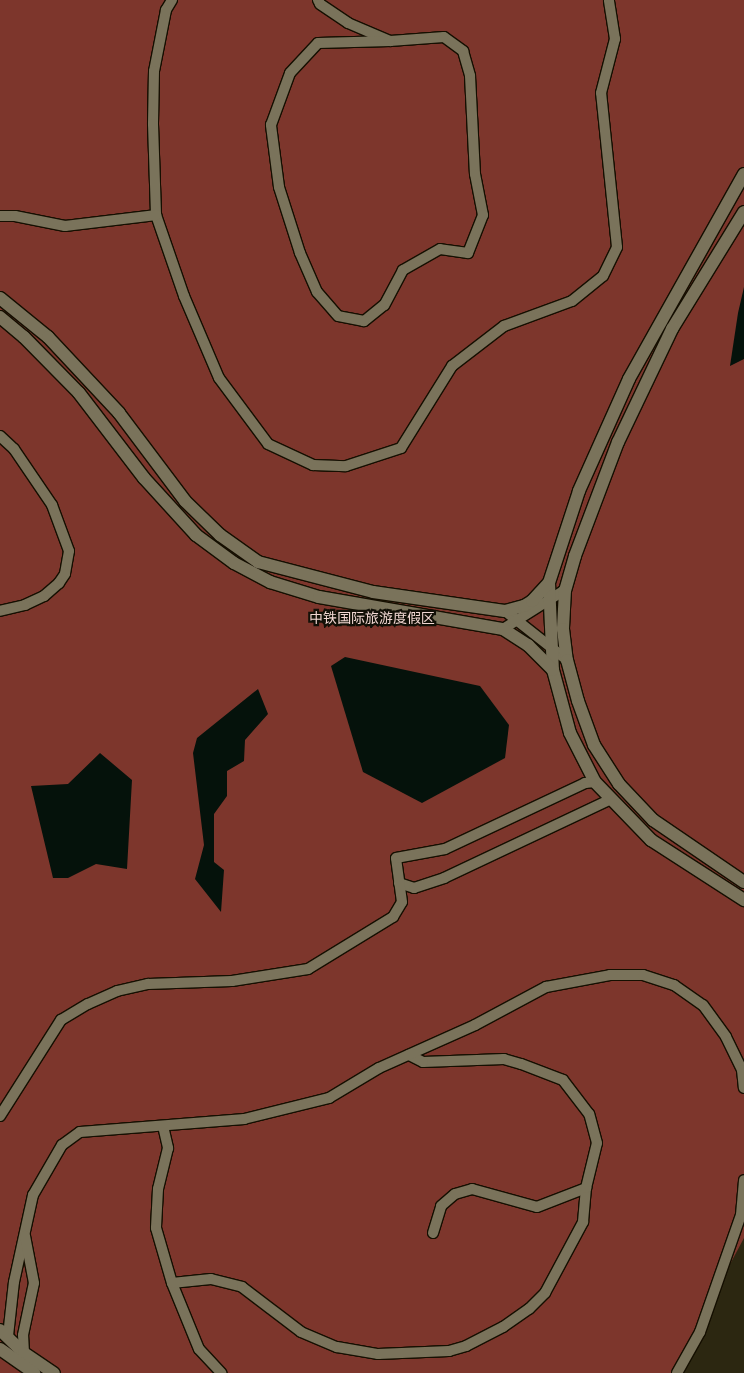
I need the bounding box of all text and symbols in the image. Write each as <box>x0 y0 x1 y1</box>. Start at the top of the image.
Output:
park label: 中铁国际旅游度假区 <box>309 611 435 627</box>

